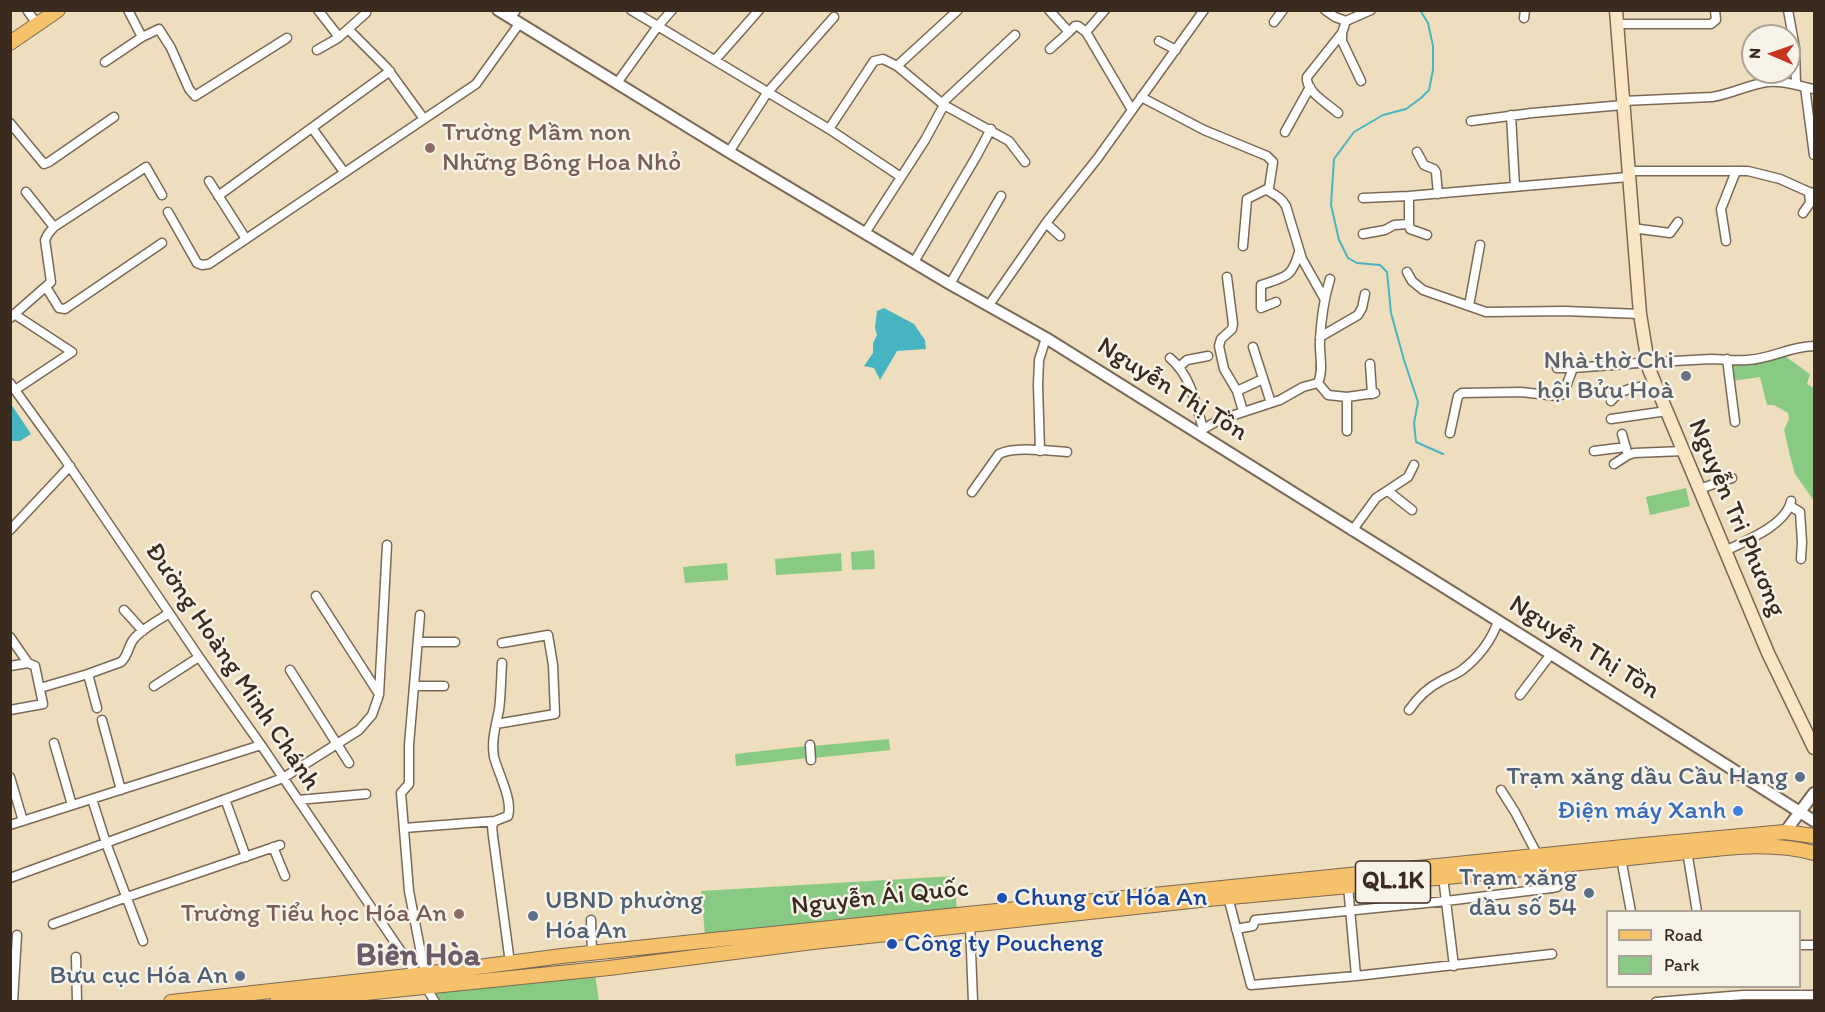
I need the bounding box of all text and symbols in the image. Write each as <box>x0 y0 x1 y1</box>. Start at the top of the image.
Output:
north arrow <box>1741 24 1801 84</box>
text: N <box>1745 48 1764 59</box>
place label: Trường Mầm non Những Bông Hoa Nhỏ <box>442 117 681 178</box>
marker: Trường Mầm non Những Bông Hoa Nhỏ <box>423 141 437 155</box>
street label: Nguyễn Thị Tồn <box>1091 331 1253 449</box>
place label: Nhà thờ Chi hội Bửu Hoà <box>1537 345 1674 406</box>
marker: Nhà thờ Chi hội Bửu Hoà <box>1679 369 1693 383</box>
street label: Nguyễn Tri Phương <box>1680 415 1792 621</box>
street label: Đường Hoàng Minh Chánh <box>138 537 326 797</box>
street label: Nguyễn Thị Tồn <box>1503 589 1665 707</box>
place label: Trạm xăng dầu Cầu Hang <box>1506 761 1788 793</box>
marker: Trạm xăng dầu Cầu Hang <box>1793 770 1807 784</box>
place label: Điện máy Xanh <box>1557 795 1726 827</box>
marker: Điện máy Xanh <box>1731 804 1745 818</box>
road number: QL.1K <box>1356 861 1430 903</box>
place label: Trạm xăng dầu số 54 <box>1459 862 1577 924</box>
street label: Nguyễn Ái Quốc <box>790 873 970 923</box>
place label: Chung cư Hóa An <box>1014 882 1208 914</box>
place label: UBND phường Hóa An <box>545 885 703 946</box>
marker: Trạm xăng dầu số 54 <box>1582 886 1596 900</box>
marker: Chung cư Hóa An <box>995 891 1009 905</box>
place label: Trường Tiểu học Hóa An <box>181 898 447 930</box>
marker: Trường Tiểu học Hóa An <box>452 907 466 921</box>
marker: UBND phường Hóa An <box>526 909 540 923</box>
legend <box>1606 910 1801 988</box>
text: Road <box>1664 924 1703 946</box>
place label: Công ty Poucheng <box>904 928 1103 960</box>
marker: Công ty Poucheng <box>885 937 899 951</box>
district label: Biên Hòa <box>356 938 480 976</box>
text: Park <box>1664 954 1699 976</box>
place label: Bưu cục Hóa An <box>49 960 228 992</box>
marker: Bưu cục Hóa An <box>233 969 247 983</box>

